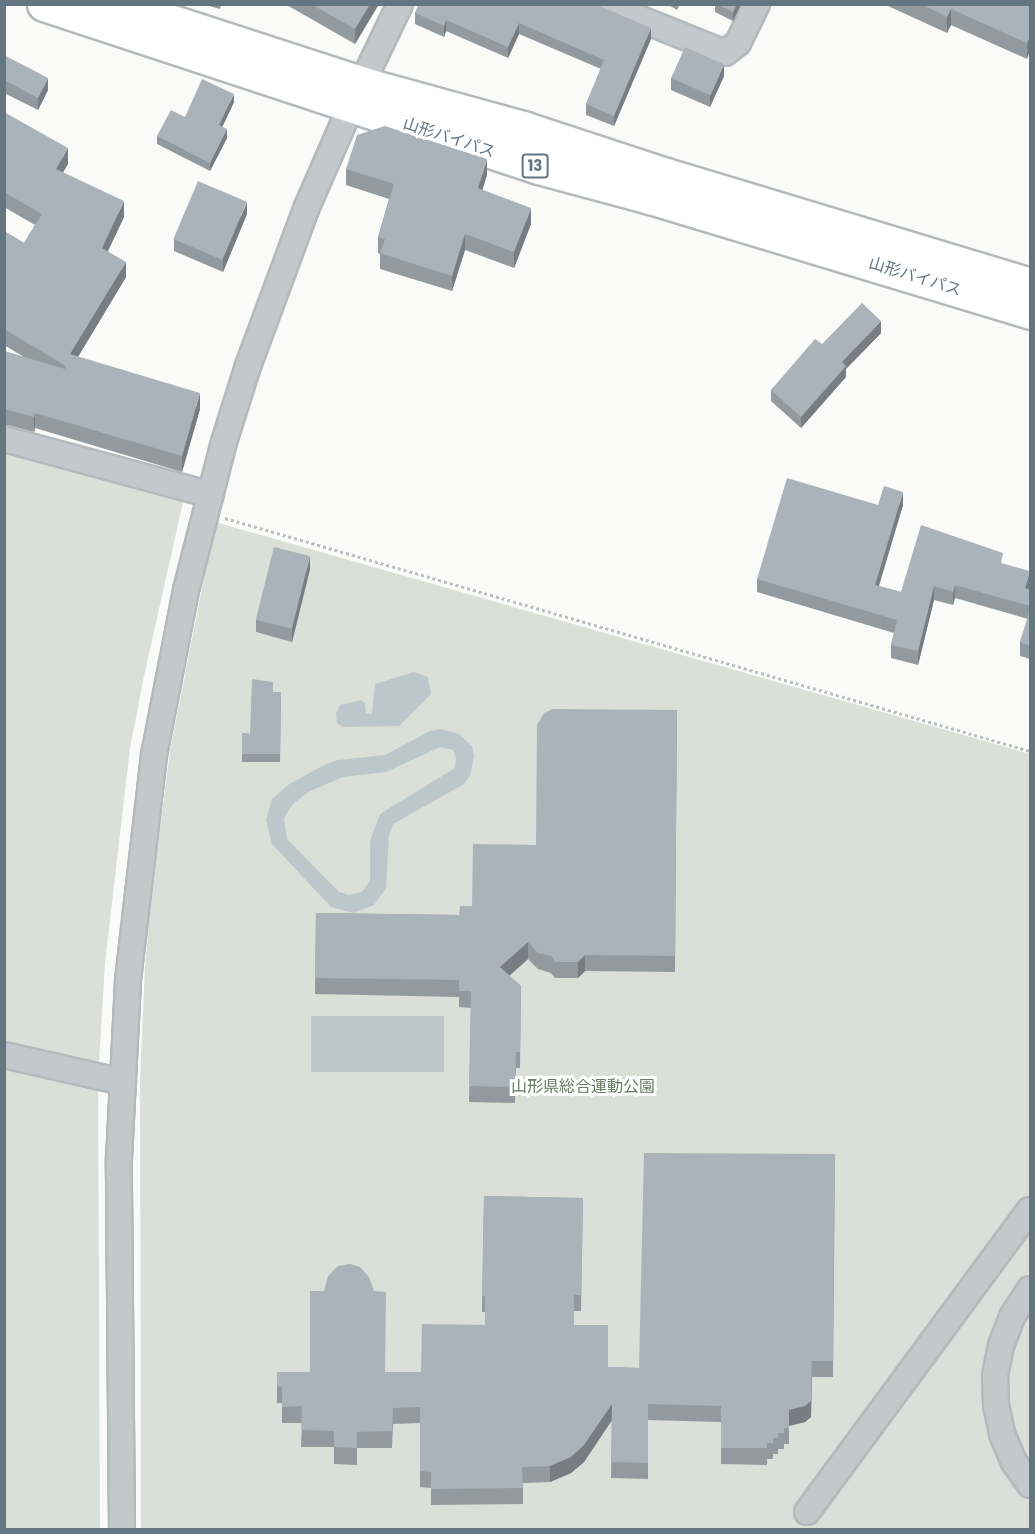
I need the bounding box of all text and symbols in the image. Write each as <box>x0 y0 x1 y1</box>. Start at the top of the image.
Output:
street label: 山形バイパス <box>400 114 498 162</box>
road number: 13 <box>522 154 548 178</box>
street label: 山形バイパス <box>866 254 964 300</box>
park label: 山形県総合運動公園 <box>511 1077 655 1097</box>

